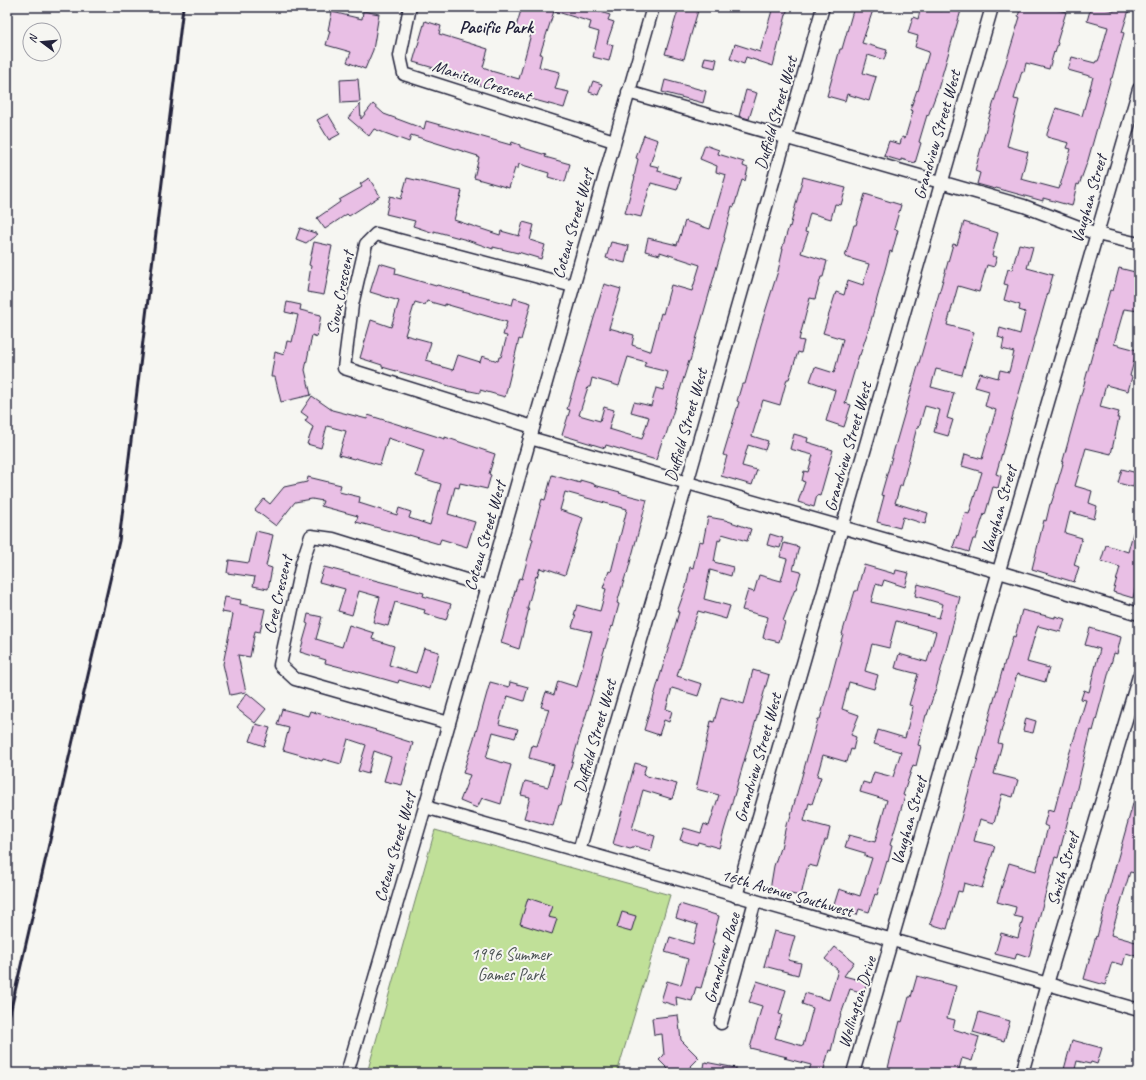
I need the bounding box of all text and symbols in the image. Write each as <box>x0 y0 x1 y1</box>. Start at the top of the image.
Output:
district label: Pacific Park <box>459 16 535 38</box>
north arrow <box>22 22 62 62</box>
text: N <box>25 32 41 44</box>
street label: Duffield Street West <box>750 52 803 172</box>
street label: Manitou Crescent <box>430 55 536 108</box>
street label: Grandview Street West <box>909 66 966 202</box>
street label: Vaughan Street <box>1066 150 1112 245</box>
street label: Coteau Street West <box>547 165 599 281</box>
street label: Sioux Crescent <box>322 247 359 336</box>
street label: Duffield Street West <box>660 364 713 484</box>
street label: Grandview Street West <box>820 378 877 514</box>
street label: Vaughan Street <box>976 461 1022 556</box>
street label: Coteau Street West <box>459 477 511 593</box>
street label: Cree Crescent <box>259 551 298 636</box>
street label: Duffield Street West <box>569 675 622 795</box>
street label: Grandview Street West <box>730 689 787 825</box>
street label: Vaughan Street <box>886 772 932 867</box>
street label: Coteau Street West <box>369 788 421 904</box>
street label: Smith Street <box>1042 828 1085 908</box>
street label: 16th Avenue Southwest <box>719 864 857 922</box>
street label: Grandview Place <box>699 909 745 1006</box>
park label: 1996 Summer Games Park <box>471 944 553 985</box>
street label: Wellington Drive <box>833 952 881 1050</box>

